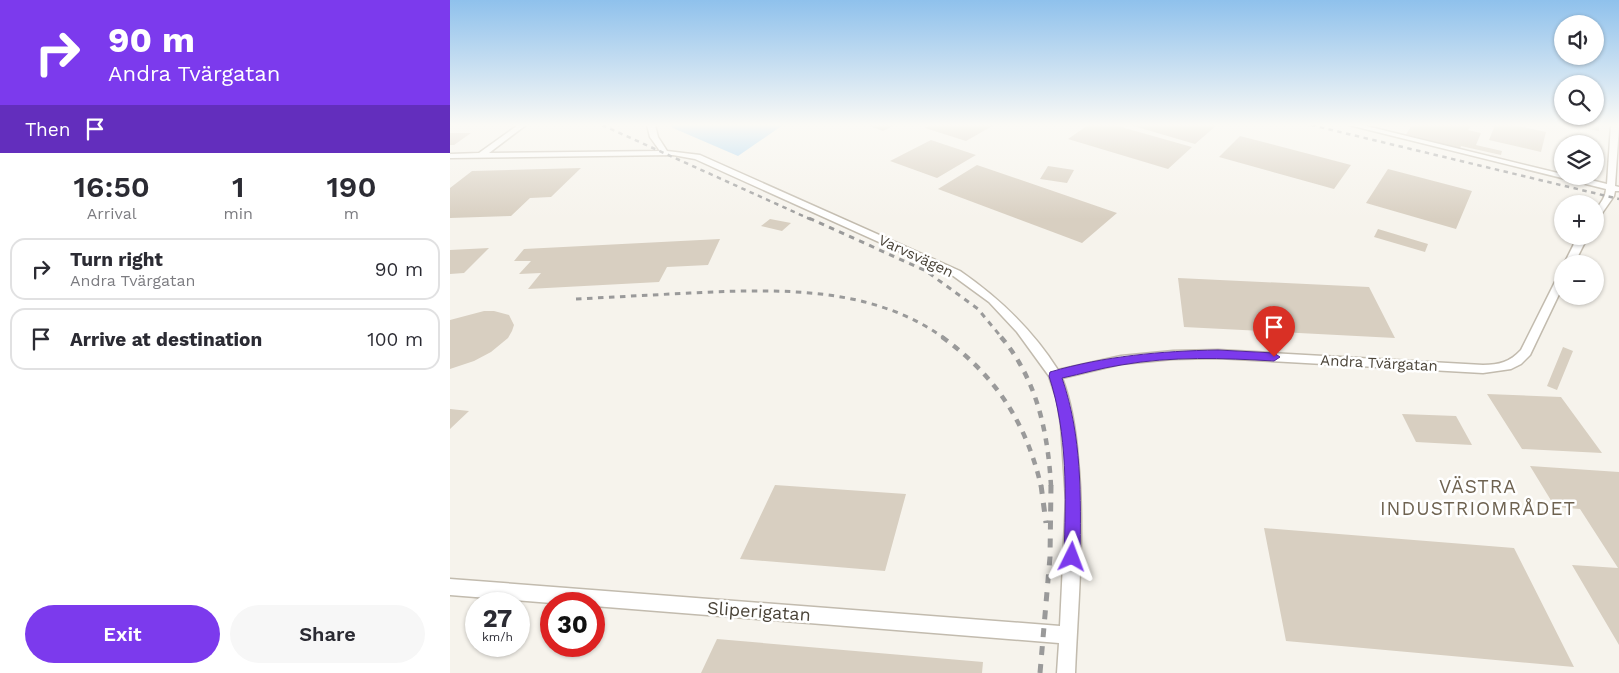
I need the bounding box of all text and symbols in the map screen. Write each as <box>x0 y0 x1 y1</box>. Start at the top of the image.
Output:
map controls <box>1554 15 1604 305</box>
button: sound <box>1554 15 1604 65</box>
text: 90 m <box>108 19 195 61</box>
icon: right <box>25 20 90 85</box>
text: Andra Tvärgatan <box>108 61 280 86</box>
button: search <box>1554 75 1604 125</box>
icon: arrive <box>81 115 109 143</box>
text: Then <box>25 118 71 141</box>
button: layers <box>1554 135 1604 185</box>
text: 16:50 <box>74 169 150 204</box>
text: 1 <box>232 169 244 204</box>
text: 190 <box>326 169 376 204</box>
button: + <box>1554 195 1604 245</box>
text: Arrival <box>87 204 137 223</box>
text: min <box>223 204 253 223</box>
text: m <box>344 204 359 223</box>
street label: Varvsvägen <box>876 231 956 281</box>
text: Turn right <box>70 248 163 271</box>
icon: right <box>27 255 55 283</box>
button: − <box>1554 255 1604 305</box>
text: 90 m <box>375 258 423 281</box>
text: Andra Tvärgatan <box>70 271 195 290</box>
pin <box>1253 306 1295 357</box>
icon: arrive <box>1260 313 1288 341</box>
icon: arrive <box>27 325 55 353</box>
text: Arrive at destination <box>70 328 262 351</box>
text: 100 m <box>367 328 423 351</box>
street label: Andra Tvärgatan <box>1320 351 1438 375</box>
district label: VÄSTRA INDUSTRIOMRÅDET <box>1380 475 1576 520</box>
position arrow <box>1045 530 1097 582</box>
speed limit sign: 30 <box>540 592 605 657</box>
street label: Sliperigatan <box>706 597 812 625</box>
text: 27 <box>483 604 512 633</box>
button: Exit <box>25 605 220 663</box>
button: Share <box>230 605 425 663</box>
text: km/h <box>482 630 513 644</box>

